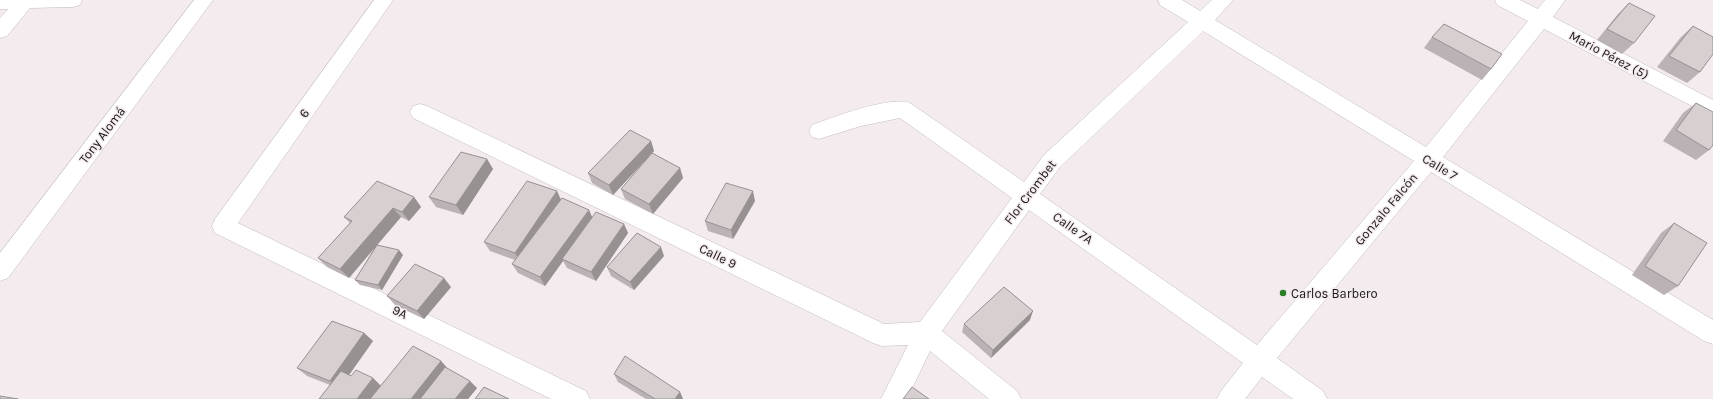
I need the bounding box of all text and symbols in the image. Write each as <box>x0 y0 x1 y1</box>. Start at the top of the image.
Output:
street label: Mario Pérez (5) <box>1567 28 1651 82</box>
street label: Tony Alomá <box>76 104 128 166</box>
street label: 6 <box>296 106 312 120</box>
street label: Calle 7 <box>1420 151 1460 183</box>
street label: Flor Crombet <box>1001 157 1059 227</box>
street label: Gonzalo Falcón <box>1352 170 1420 248</box>
street label: Calle 7A <box>1050 209 1096 248</box>
street label: Calle 9 <box>697 241 739 271</box>
place label: Carlos Barbero <box>1291 286 1378 301</box>
marker: Carlos Barbero <box>1278 288 1288 298</box>
street label: 9A <box>390 302 411 322</box>

